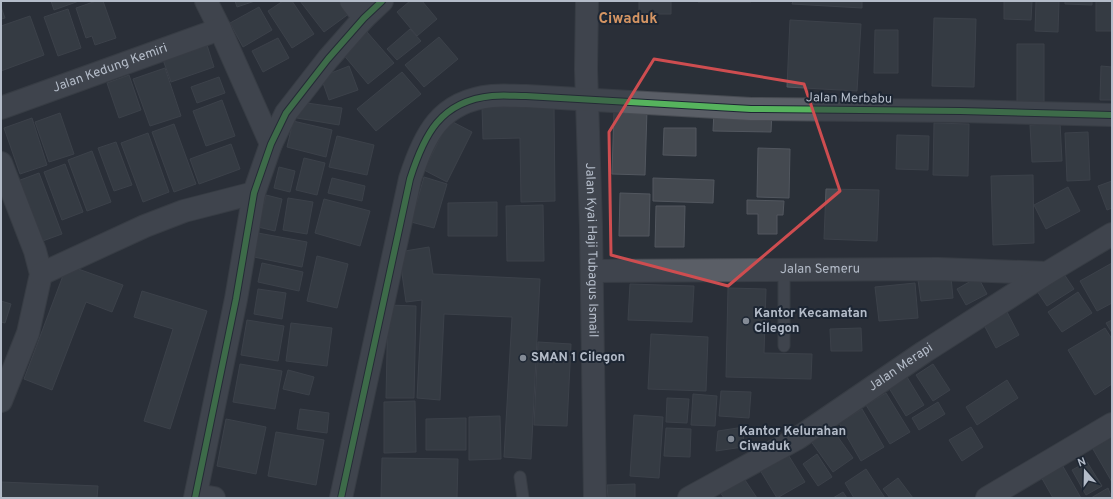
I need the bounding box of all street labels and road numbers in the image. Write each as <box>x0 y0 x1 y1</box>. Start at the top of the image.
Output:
street label: Jalan Kedung Kemiri <box>51 41 170 97</box>
street label: Jalan Merbabu <box>806 90 892 108</box>
street label: Jalan Kyai Haji Tubagus Ismail <box>581 162 601 337</box>
street label: Jalan Semeru <box>780 261 860 278</box>
street label: Jalan Merapi <box>865 340 936 395</box>

